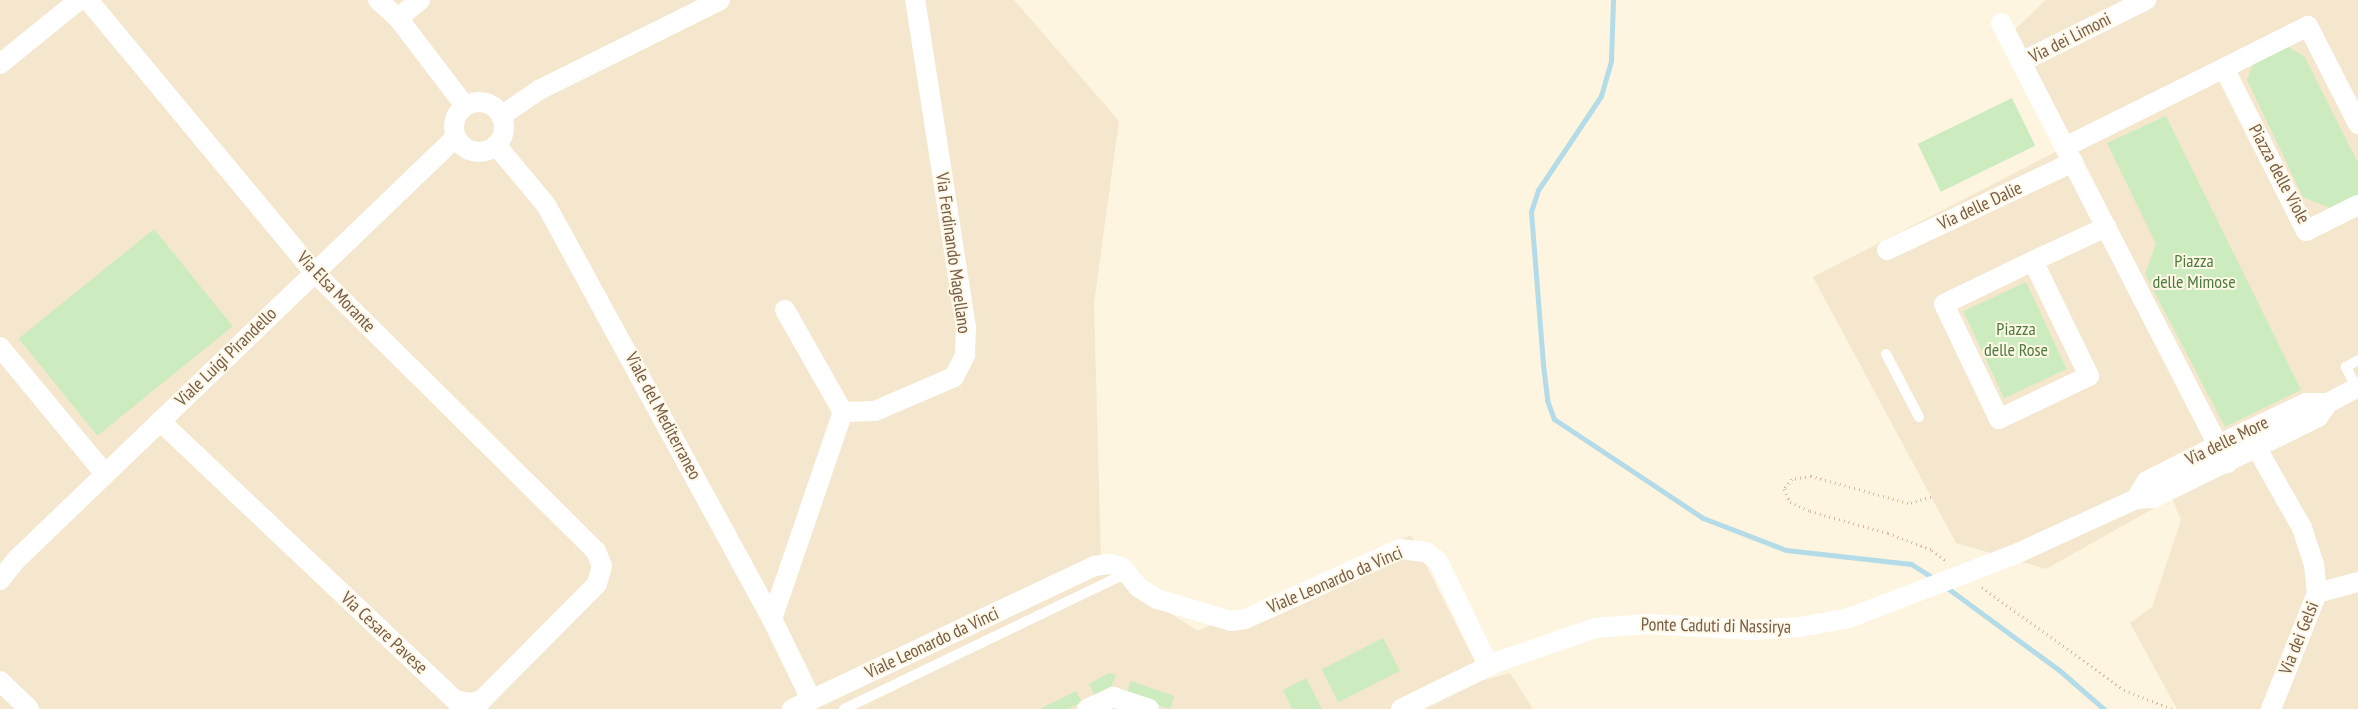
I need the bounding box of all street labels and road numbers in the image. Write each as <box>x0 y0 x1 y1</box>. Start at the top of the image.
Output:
street label: Via dei Limoni <box>2025 8 2115 68</box>
street label: Piazza delle Viole <box>2244 120 2314 228</box>
street label: Via Ferdinando Magellano <box>931 171 975 335</box>
street label: Via delle Dalie <box>1935 177 2025 235</box>
street label: Via Elsa Morante <box>292 247 380 337</box>
street label: Viale Luigi Pirandello <box>171 303 281 411</box>
street label: Viale del Mediterraneo <box>620 349 706 483</box>
street label: Via delle More <box>2182 412 2272 470</box>
street label: Viale Leonardo da Vinci <box>1264 542 1406 618</box>
street label: Via Cesare Pavese <box>336 587 432 679</box>
street label: Via dei Gelsi <box>2275 598 2323 678</box>
street label: Viale Leonardo da Vinci <box>862 603 1002 683</box>
street label: Ponte Caduti di Nassirya <box>1641 614 1791 638</box>

